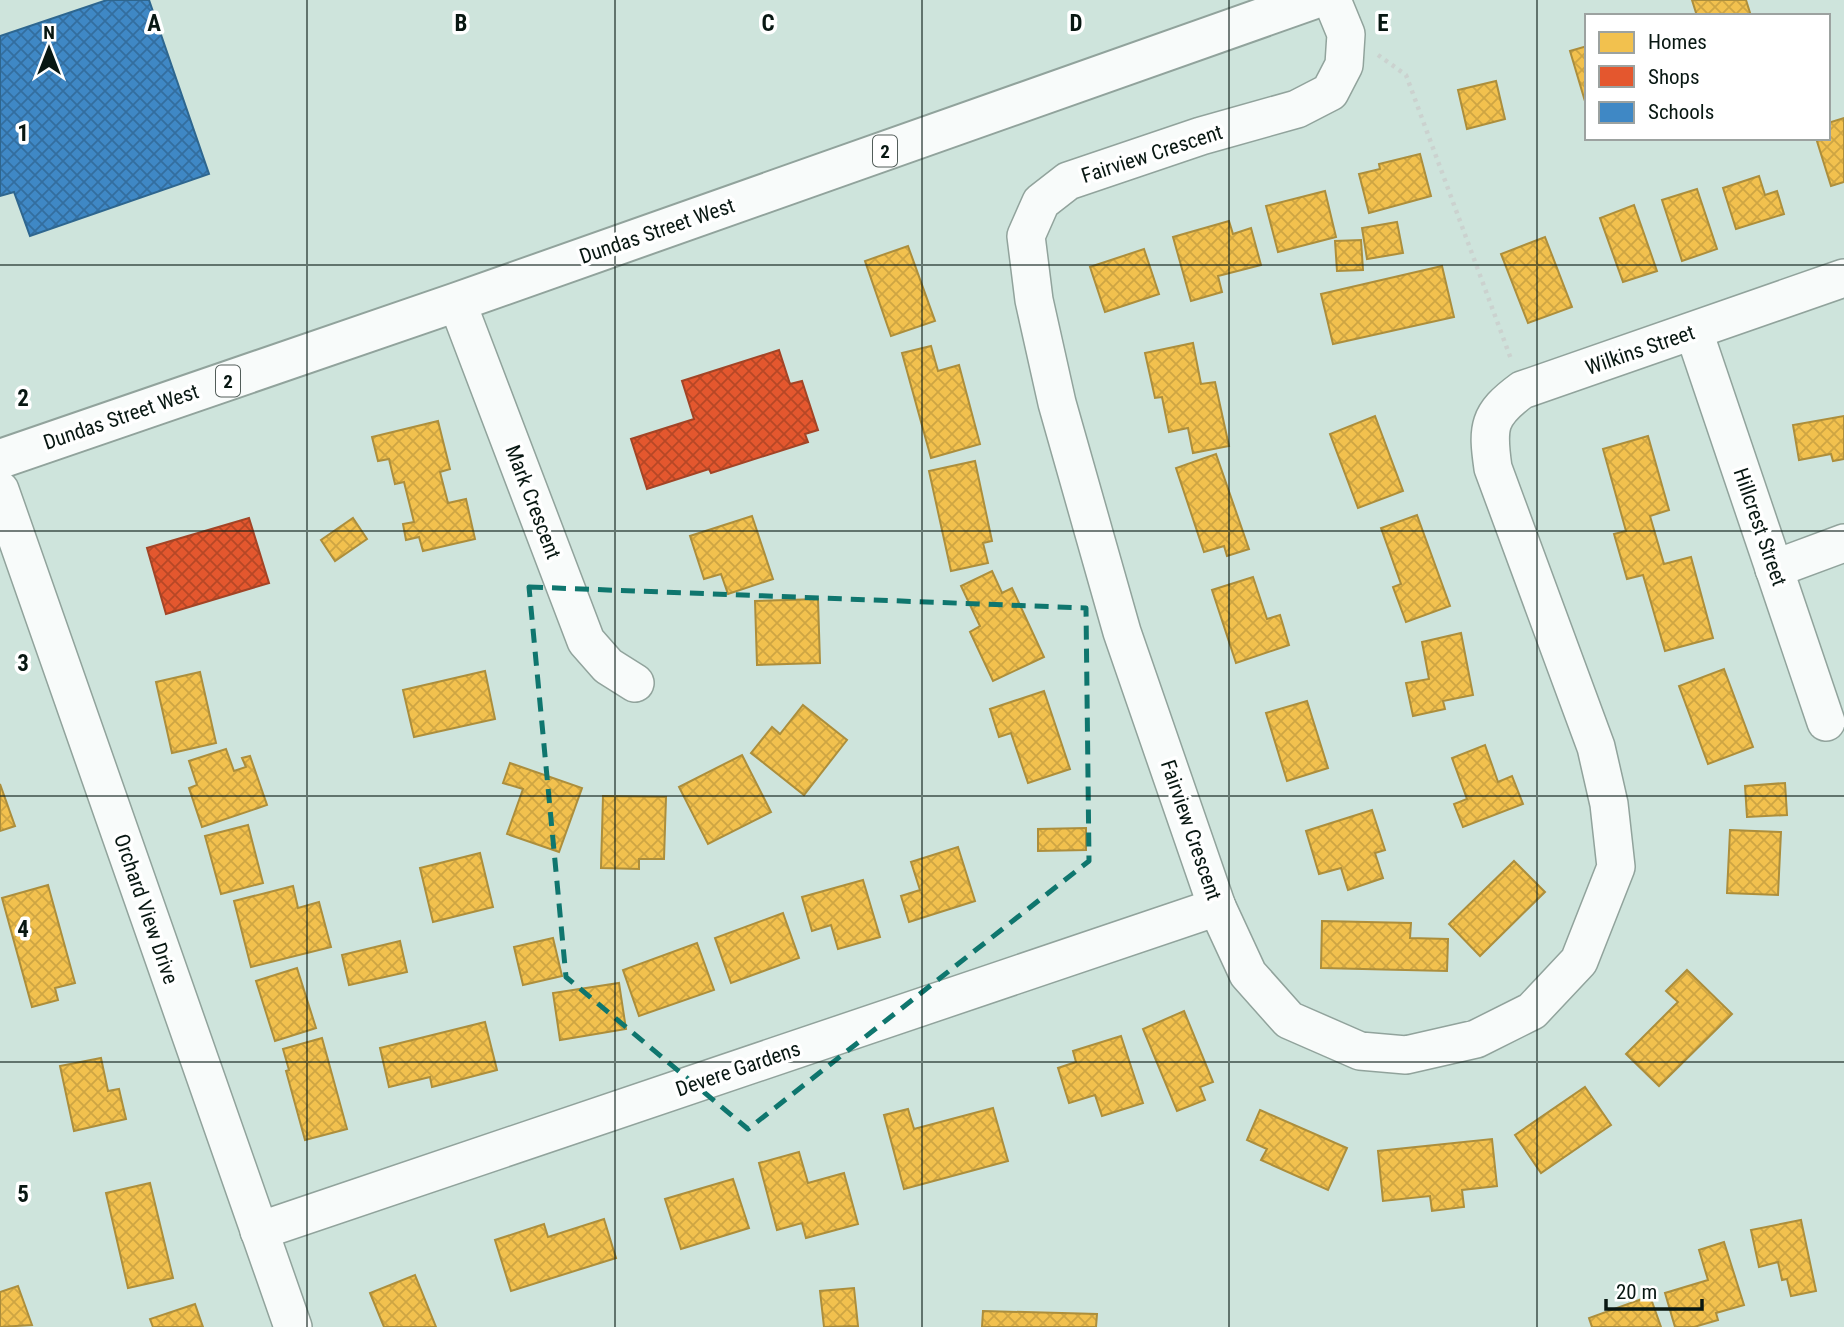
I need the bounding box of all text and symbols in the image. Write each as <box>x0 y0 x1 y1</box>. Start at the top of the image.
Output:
text: A <box>147 10 161 37</box>
text: B <box>455 10 467 37</box>
text: C <box>761 10 775 37</box>
text: D <box>1070 10 1083 37</box>
text: E <box>1377 10 1389 37</box>
north arrow <box>14 14 84 84</box>
legend <box>1585 14 1830 140</box>
text: N <box>43 21 55 44</box>
text: Homes <box>1648 30 1707 54</box>
text: Shops <box>1648 65 1700 89</box>
text: Schools <box>1648 100 1714 124</box>
text: 1 <box>17 120 29 147</box>
street label: Fairview Crescent <box>1078 120 1226 188</box>
road number: 2 <box>873 136 897 167</box>
street label: Dundas Street West <box>576 193 738 269</box>
street label: Wilkins Street <box>1582 320 1698 380</box>
road number: 2 <box>216 366 240 396</box>
street label: Dundas Street West <box>40 379 202 455</box>
text: 2 <box>17 385 29 412</box>
street label: Mark Crescent <box>500 442 566 562</box>
street label: Hillcrest Street <box>1729 465 1791 589</box>
text: 3 <box>17 650 29 677</box>
street label: Fairview Crescent <box>1156 757 1226 903</box>
street label: Orchard View Drive <box>109 831 183 987</box>
text: 4 <box>17 916 29 943</box>
street label: Devere Gardens <box>673 1037 803 1101</box>
text: 5 <box>17 1181 29 1208</box>
scale bar <box>1606 1268 1702 1312</box>
text: 20 m <box>1616 1280 1657 1304</box>

